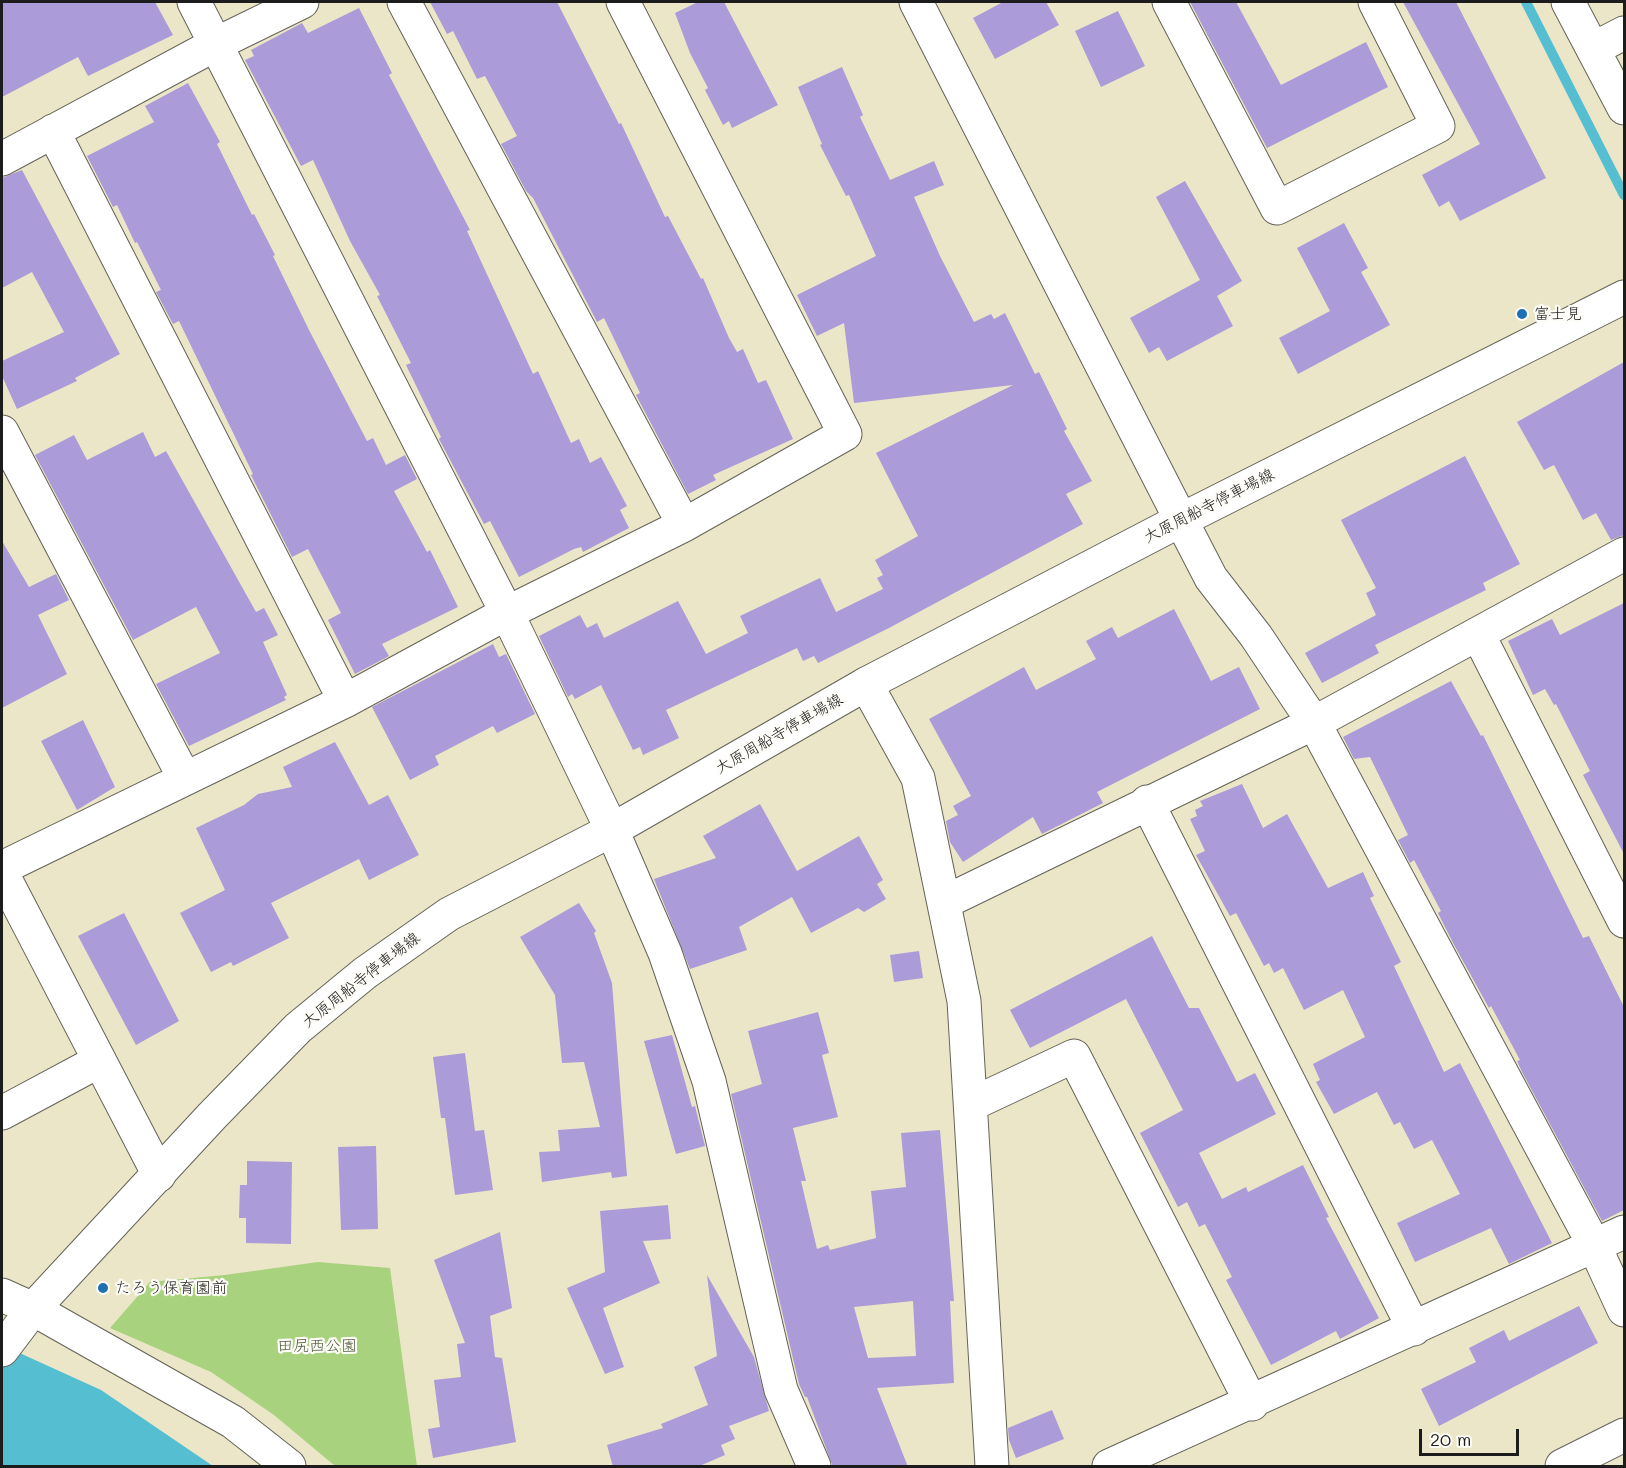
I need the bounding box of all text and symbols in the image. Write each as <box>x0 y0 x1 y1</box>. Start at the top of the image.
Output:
place label: 富士見 <box>1534 304 1582 324</box>
marker: 富士見 <box>1515 307 1529 321</box>
street label: 大原周船寺停車場線 <box>1140 465 1278 547</box>
street label: 大原周船寺停車場線 <box>712 690 846 778</box>
street label: 大原周船寺停車場線 <box>298 928 424 1032</box>
place label: たろう保育園前 <box>115 1278 227 1298</box>
marker: たろう保育園前 <box>96 1281 110 1295</box>
park label: 田尻西公園 <box>277 1336 357 1356</box>
scale bar <box>1422 1417 1522 1455</box>
text: 20 m <box>1430 1427 1471 1451</box>

